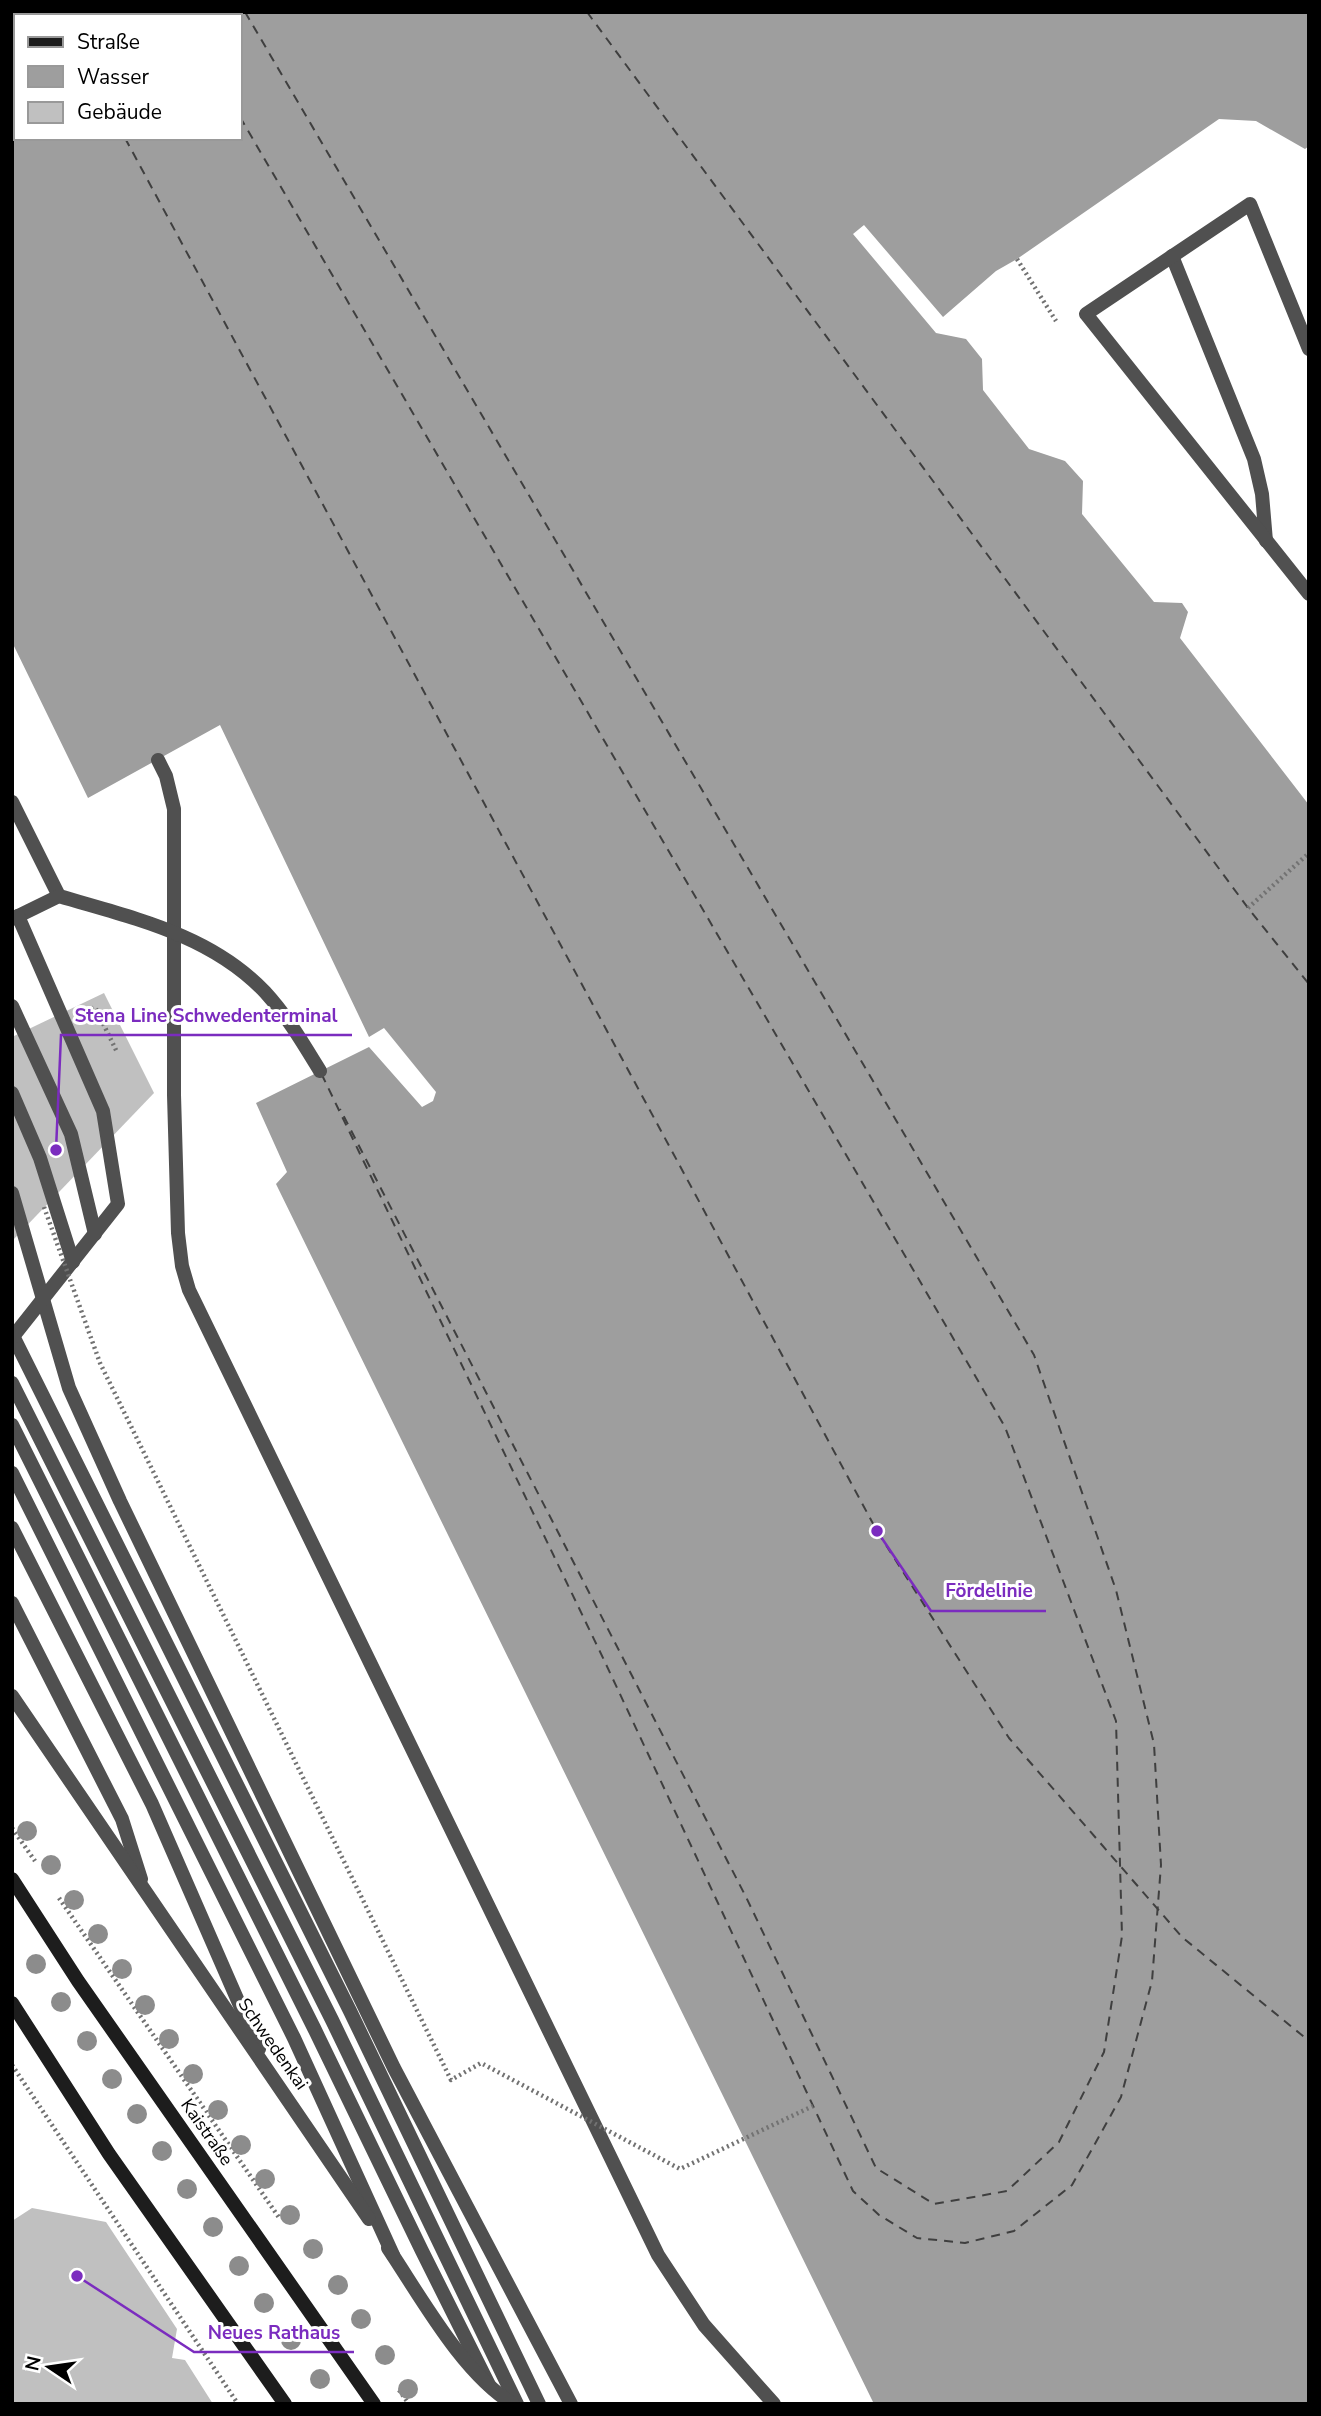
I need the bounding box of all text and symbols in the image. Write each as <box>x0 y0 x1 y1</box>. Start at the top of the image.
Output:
legend <box>14 14 242 140</box>
text: Straße <box>77 28 140 56</box>
text: Wasser <box>77 63 149 91</box>
text: Gebäude <box>77 98 162 126</box>
callout: Stena Line Schwedenterminal <box>61 995 352 1035</box>
text: Stena Line Schwedenterminal <box>74 1003 338 1029</box>
callout: Fördelinie <box>931 1571 1046 1611</box>
text: Fördelinie <box>945 1578 1033 1604</box>
street label: Schwedenkai <box>232 1993 314 2095</box>
street label: Kaistraße <box>175 2094 239 2170</box>
callout: Neues Rathaus <box>194 2312 354 2352</box>
text: Neues Rathaus <box>208 2320 340 2346</box>
north arrow <box>14 2332 84 2402</box>
text: N <box>19 2354 48 2373</box>

